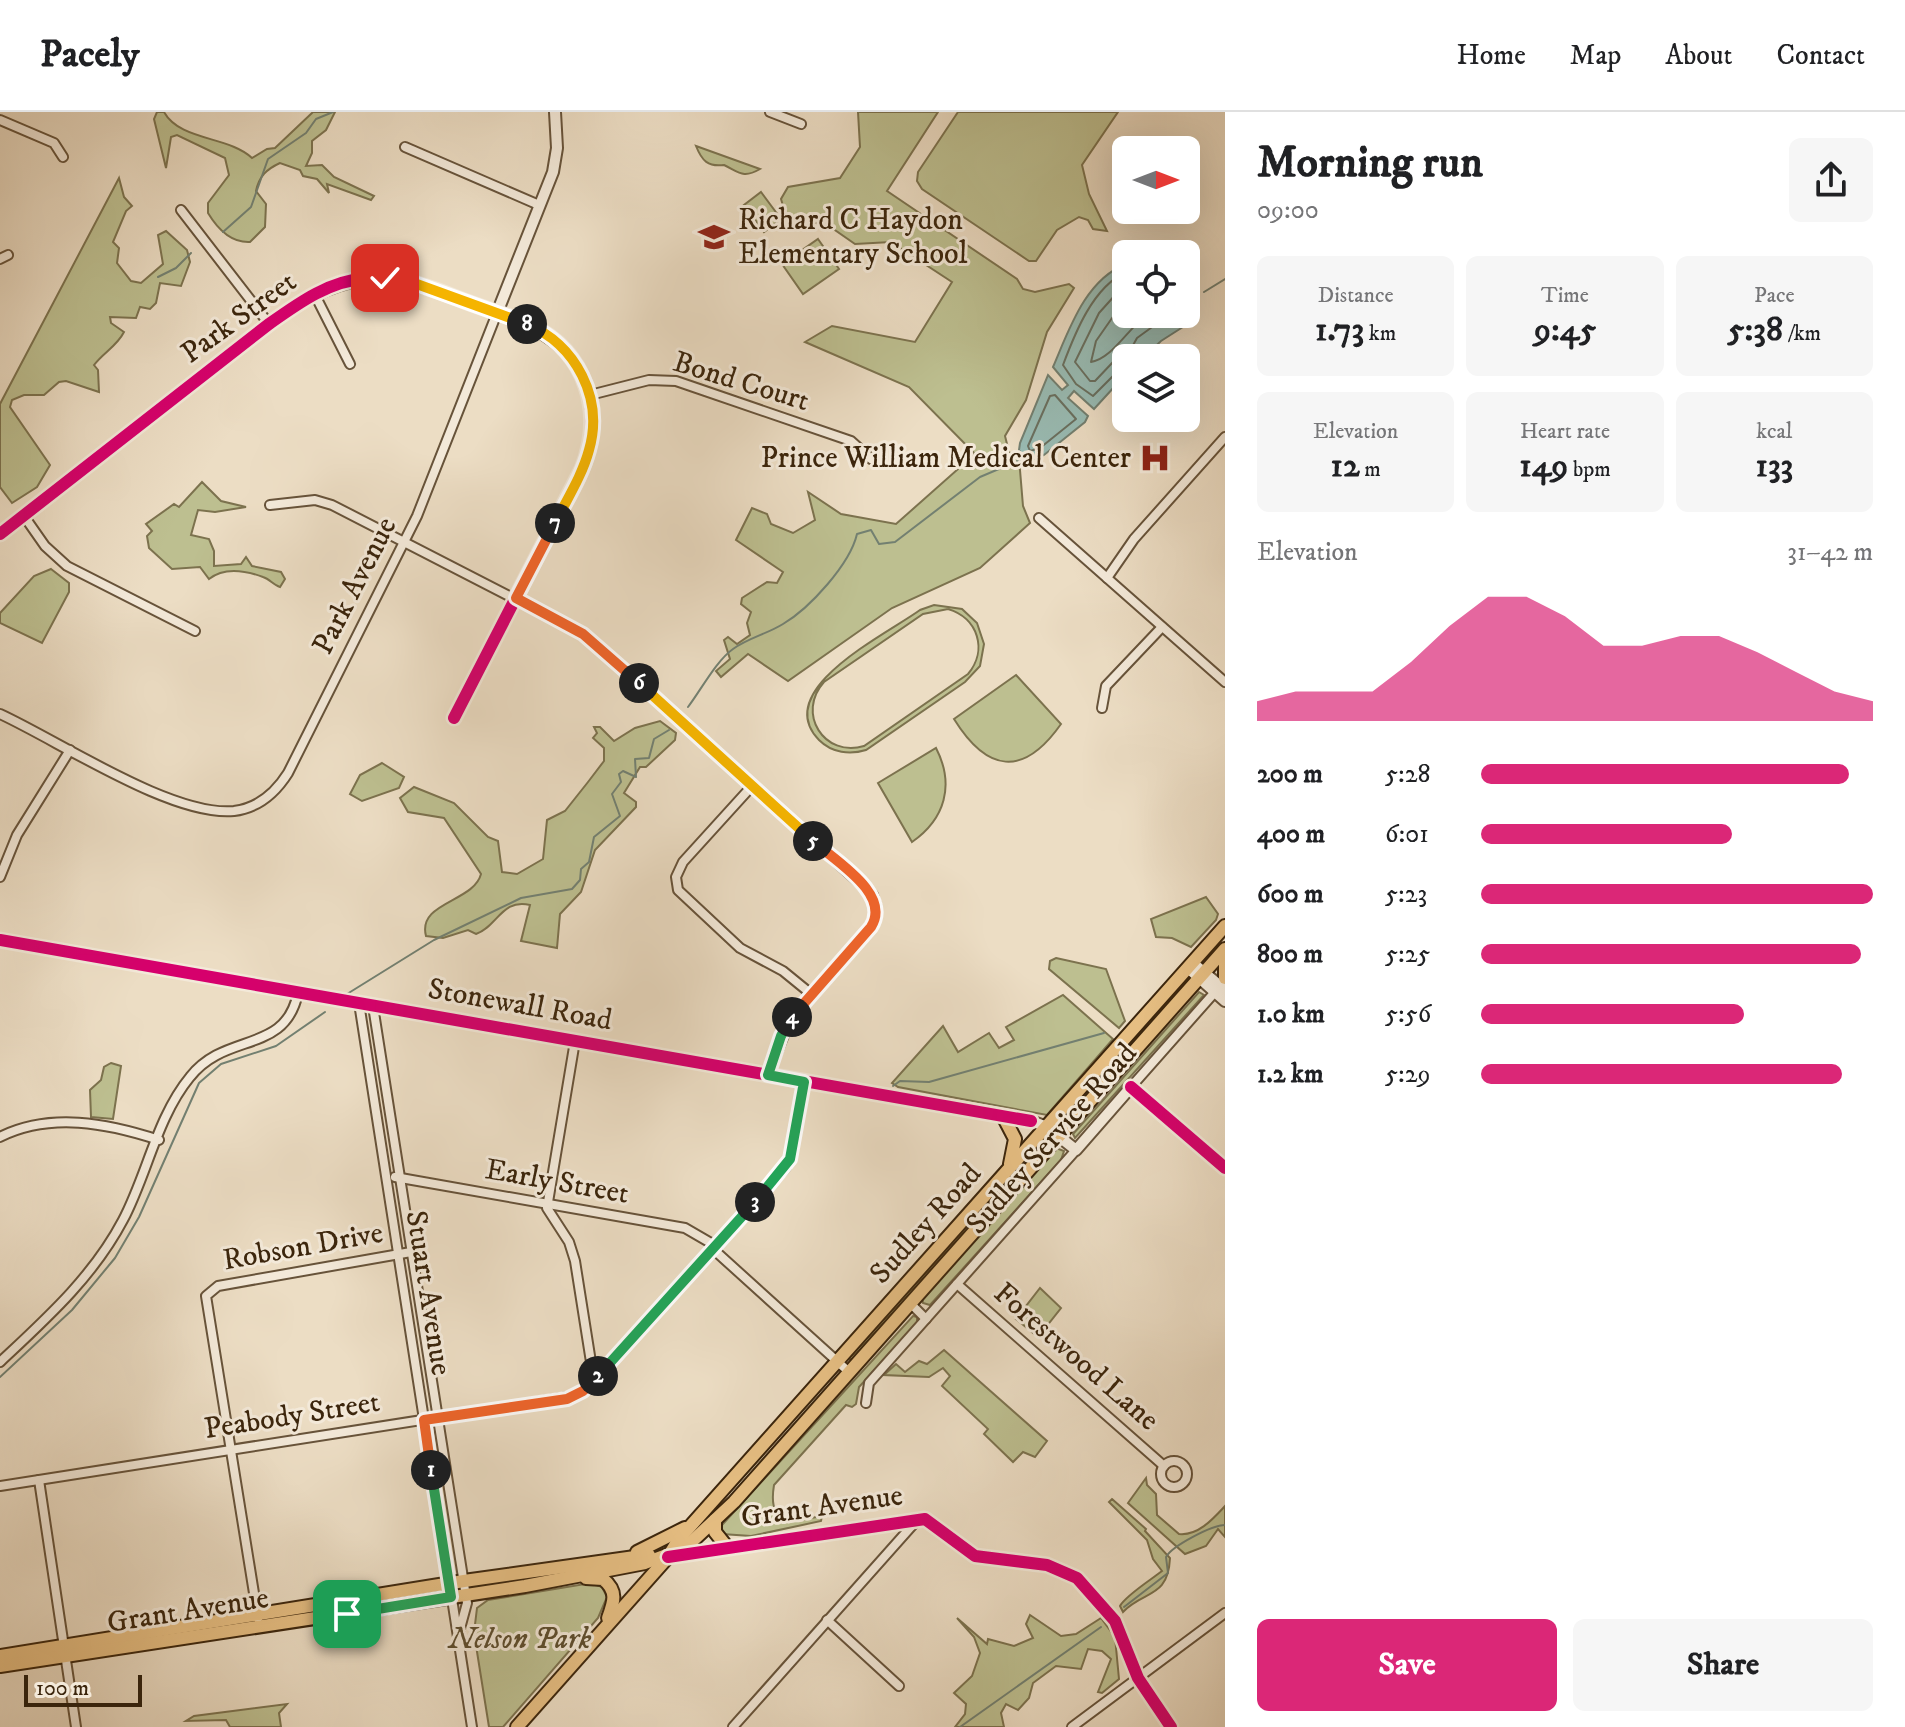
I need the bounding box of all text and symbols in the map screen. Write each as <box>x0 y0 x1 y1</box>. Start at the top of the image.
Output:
text: Pacely <box>40 31 139 79</box>
text: Home <box>1457 38 1526 73</box>
text: Map <box>1570 38 1621 73</box>
text: About <box>1665 38 1732 73</box>
text: Contact <box>1776 38 1865 73</box>
north arrow <box>1112 136 1200 224</box>
map controls <box>1112 136 1200 432</box>
text: Morning run <box>1257 136 1483 191</box>
button: share <box>1789 138 1873 222</box>
text: 09:00 <box>1257 194 1319 227</box>
place label: Richard C Haydon Elementary School <box>738 202 967 273</box>
school or university icon: Richard C Haydon Elementary School <box>697 220 731 254</box>
button: locate <box>1112 240 1200 328</box>
pin <box>351 244 419 312</box>
icon: check <box>363 256 407 300</box>
street label: Park Street <box>174 264 304 372</box>
text: Distance <box>1318 282 1394 309</box>
text: Time <box>1541 282 1589 309</box>
text: Pace <box>1754 282 1795 309</box>
pin: 8 <box>507 304 547 344</box>
text: 1.73 <box>1315 309 1364 351</box>
text: 9:45 <box>1534 309 1596 351</box>
text: 5:38 <box>1728 309 1783 351</box>
text: 8 <box>521 310 533 337</box>
text: km <box>1364 320 1396 347</box>
text: /km <box>1783 320 1821 347</box>
street label: Bond Court <box>668 344 814 420</box>
button: layers <box>1112 344 1200 432</box>
text: Elevation <box>1313 418 1398 445</box>
text: Heart rate <box>1520 418 1610 445</box>
text: kcal <box>1756 418 1792 445</box>
place label: Prince William Medical Center <box>760 440 1131 477</box>
hospital icon: Prince William Medical Center <box>1138 441 1172 475</box>
text: 12 <box>1330 445 1360 487</box>
text: 149 <box>1519 445 1568 487</box>
text: 133 <box>1755 445 1793 487</box>
text: m <box>1360 456 1381 483</box>
text: bpm <box>1568 456 1611 483</box>
pin: 7 <box>535 503 575 543</box>
text: 7 <box>549 509 561 536</box>
street label: Park Avenue <box>305 511 405 661</box>
text: Elevation <box>1257 536 1358 569</box>
text: 31–42 m <box>1787 536 1873 569</box>
pin: 6 <box>619 663 659 703</box>
text: 6 <box>633 669 645 696</box>
text: 200 m <box>1257 758 1323 791</box>
text: 5:28 <box>1385 758 1431 791</box>
text: 400 m <box>1257 818 1325 851</box>
text: 6:01 <box>1385 818 1429 851</box>
pin: 5 <box>793 821 833 861</box>
text: 5 <box>808 827 818 854</box>
text: 600 m <box>1257 878 1324 911</box>
text: 5:23 <box>1385 878 1427 911</box>
text: 800 m <box>1257 938 1323 971</box>
text: 5:25 <box>1385 938 1430 971</box>
street label: Stonewall Road <box>425 971 615 1039</box>
pin: 4 <box>772 997 812 1037</box>
text: 1.0 km <box>1257 998 1325 1031</box>
text: 5:56 <box>1385 998 1431 1031</box>
text: 4 <box>786 1003 798 1030</box>
street label: Sudley Service Road <box>959 1036 1145 1242</box>
text: 1.2 km <box>1257 1058 1323 1091</box>
text: 5:29 <box>1385 1058 1430 1091</box>
street label: Early Street <box>482 1151 632 1213</box>
street label: Sudley Road <box>862 1156 990 1292</box>
pin: 3 <box>735 1182 775 1222</box>
text: 3 <box>751 1188 759 1215</box>
street label: Stuart Avenue <box>397 1208 459 1378</box>
street label: Robson Drive <box>220 1215 386 1279</box>
street label: Forestwood Lane <box>986 1275 1166 1439</box>
pin: 2 <box>578 1356 618 1396</box>
text: 2 <box>593 1362 603 1389</box>
street label: Peabody Street <box>202 1384 382 1448</box>
pin: 1 <box>411 1450 451 1490</box>
text: 1 <box>427 1456 435 1483</box>
street label: Grant Avenue <box>739 1477 905 1537</box>
street label: Grant Avenue <box>105 1580 271 1642</box>
pin <box>313 1580 381 1648</box>
icon: arrive <box>325 1592 369 1636</box>
button: Save <box>1257 1619 1557 1711</box>
button: Share <box>1573 1619 1873 1711</box>
park label: Nelson Park <box>447 1621 592 1658</box>
scale bar <box>24 1671 142 1707</box>
text: 100 m <box>36 1675 89 1702</box>

